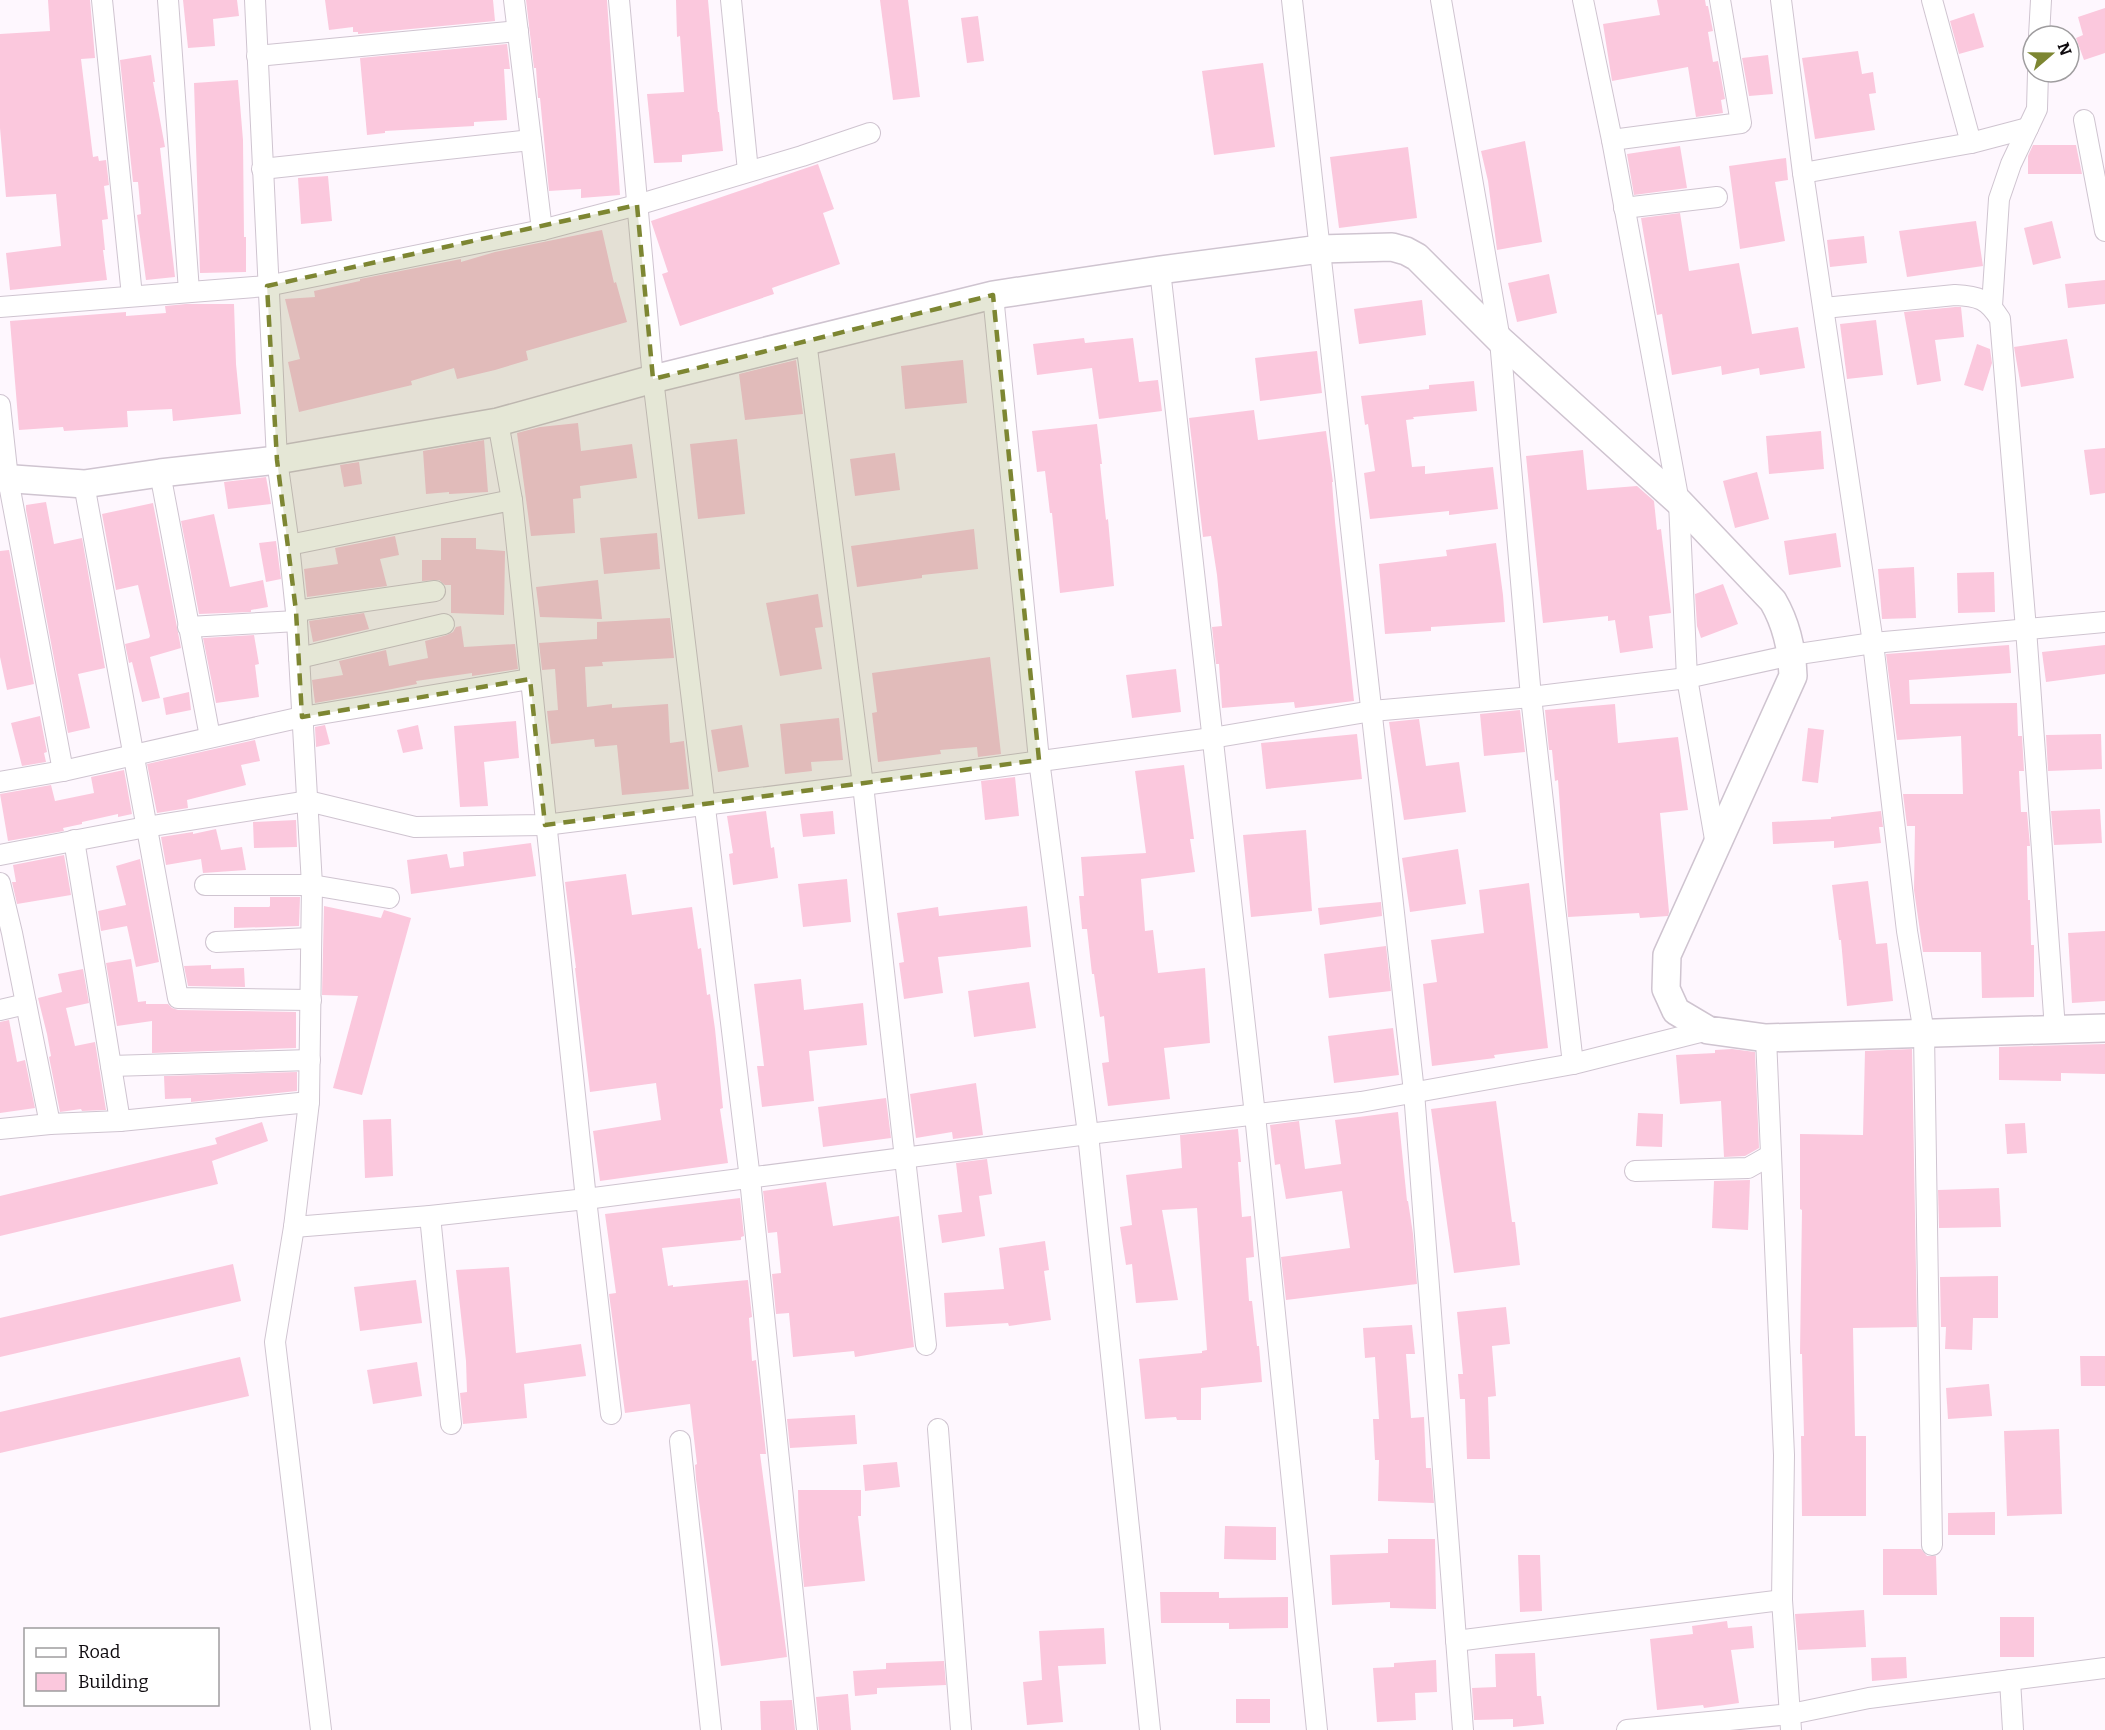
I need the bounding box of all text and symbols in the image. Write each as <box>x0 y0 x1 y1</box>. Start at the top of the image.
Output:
north arrow <box>2021 24 2081 84</box>
text: N <box>2054 40 2076 58</box>
legend <box>24 1628 219 1706</box>
text: Road <box>78 1641 121 1663</box>
text: Building <box>78 1671 149 1693</box>

